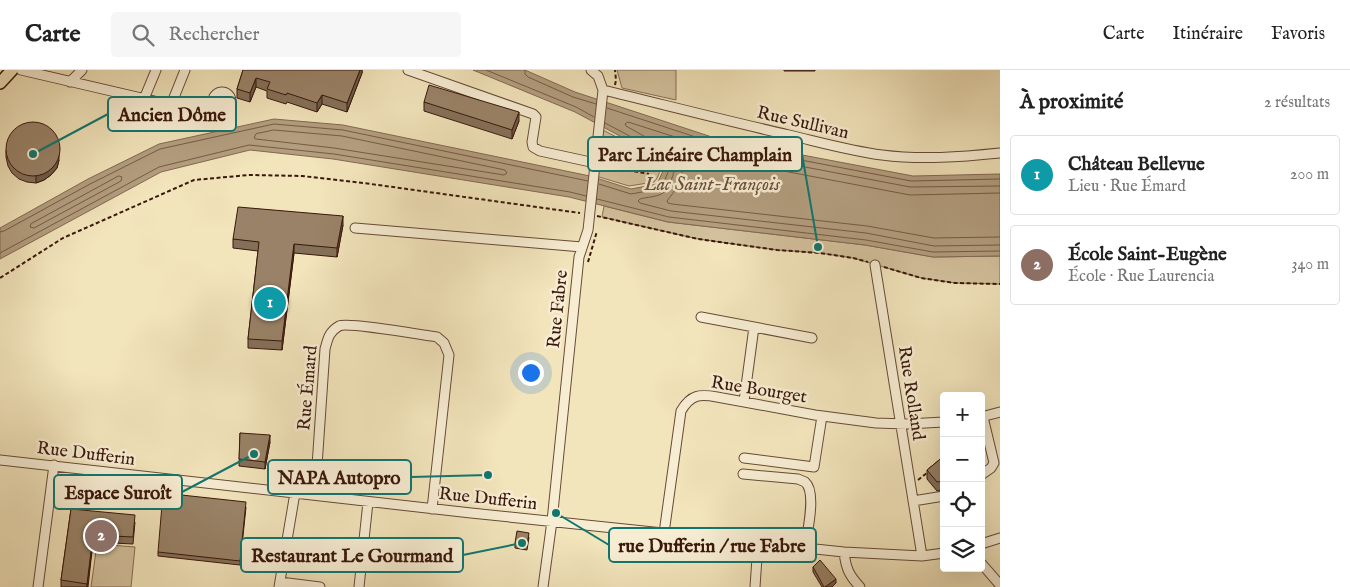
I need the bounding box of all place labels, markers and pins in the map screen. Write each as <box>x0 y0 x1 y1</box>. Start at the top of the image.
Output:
callout: Ancien Dôme <box>108 97 236 131</box>
callout: Parc Linéaire Champlain <box>588 137 802 171</box>
pin: 1 <box>254 284 286 322</box>
callout: NAPA Autopro <box>268 460 411 494</box>
callout: Espace Suroît <box>54 475 182 509</box>
pin: 2 <box>85 517 117 555</box>
callout: rue Dufferin / rue Fabre <box>609 528 816 562</box>
callout: Restaurant Le Gourmand <box>241 538 463 572</box>

